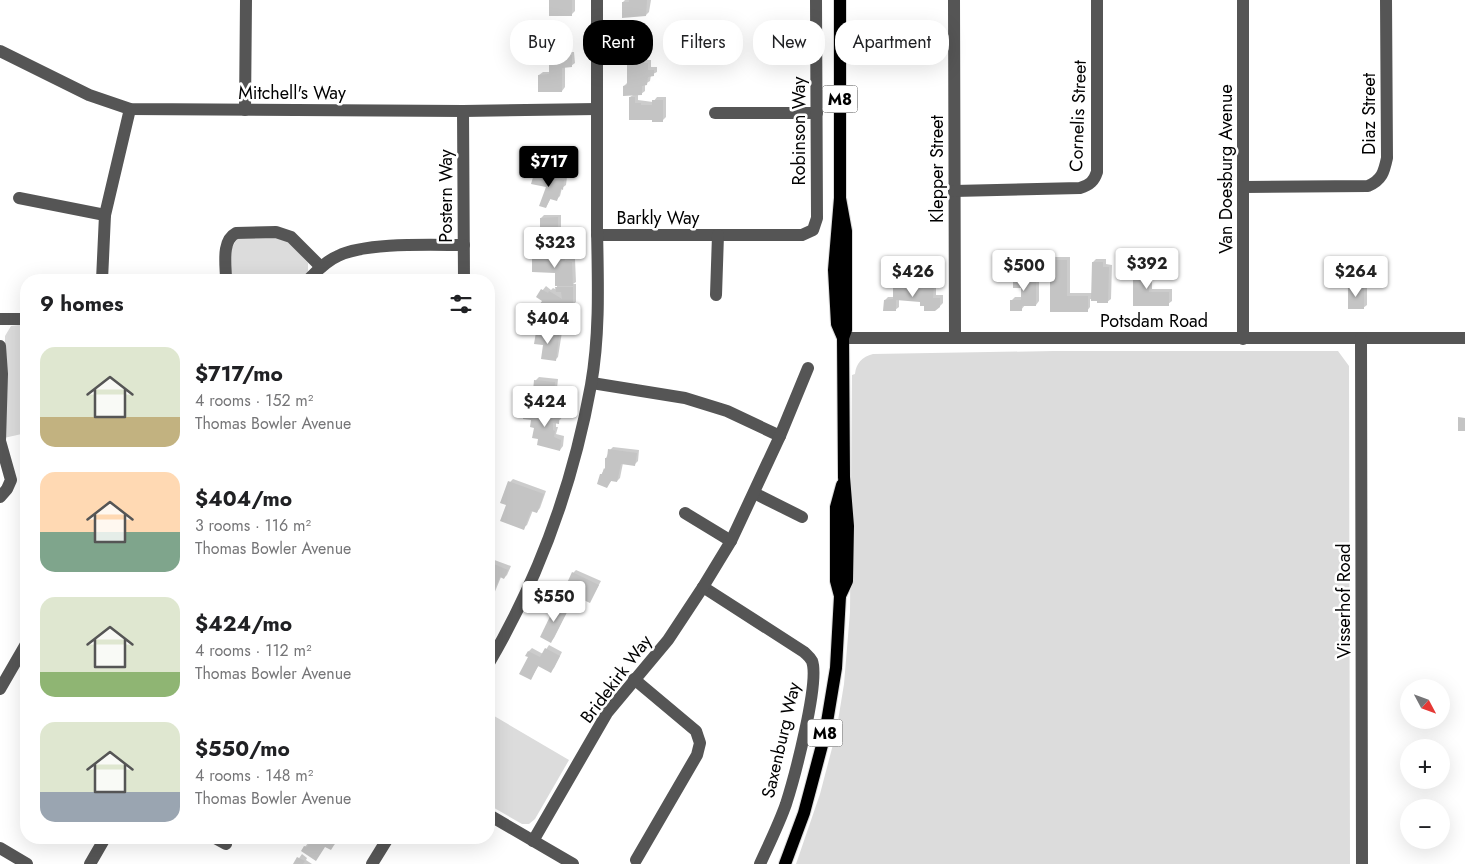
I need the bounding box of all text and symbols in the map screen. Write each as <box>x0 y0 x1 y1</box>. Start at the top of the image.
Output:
chip: Buy <box>510 20 573 65</box>
chip: Rent <box>583 20 653 65</box>
chip: Filters <box>663 20 743 65</box>
chip: New <box>753 20 825 65</box>
chip: Apartment <box>835 20 949 65</box>
street label: Cornelis Street <box>1063 59 1093 172</box>
street label: Diaz Street <box>1356 72 1382 155</box>
street label: Robinson Way <box>786 77 812 185</box>
street label: Mitchell's Way <box>238 80 346 106</box>
street label: Van Doesburg Avenue <box>1213 84 1239 254</box>
road number: M8 <box>822 86 858 112</box>
street label: Klepper Street <box>924 114 950 223</box>
pin: $717 <box>519 146 579 188</box>
street label: Postern Way <box>433 149 459 243</box>
text: $717 <box>530 150 568 173</box>
street label: Barkly Way <box>617 205 699 231</box>
pin: $323 <box>525 226 585 269</box>
text: $323 <box>535 231 575 254</box>
pin: $392 <box>1117 248 1177 290</box>
pin: $500 <box>994 250 1054 292</box>
text: $392 <box>1126 252 1168 275</box>
text: $500 <box>1003 254 1045 277</box>
pin: $426 <box>883 256 943 298</box>
pin: $264 <box>1326 256 1386 298</box>
text: $426 <box>892 260 934 283</box>
text: $264 <box>1335 260 1377 283</box>
text: 9 homes <box>40 289 124 319</box>
icon: filters <box>447 290 475 318</box>
pin: $404 <box>518 302 578 345</box>
text: $404 <box>527 307 569 330</box>
street label: Potsdam Road <box>1100 308 1208 334</box>
text: $717/mo <box>195 359 283 389</box>
icon: home <box>80 367 140 427</box>
pin: $424 <box>515 386 575 428</box>
text: 4 rooms · 152 m² <box>195 389 313 412</box>
text: $424 <box>524 390 566 413</box>
text: Thomas Bowler Avenue <box>195 412 351 435</box>
text: $404/mo <box>195 484 292 514</box>
icon: home <box>80 492 140 552</box>
text: 3 rooms · 116 m² <box>195 514 311 537</box>
text: Thomas Bowler Avenue <box>195 537 351 560</box>
street label: Visserhof Road <box>1331 543 1357 659</box>
pin: $550 <box>524 580 584 623</box>
text: $550 <box>533 585 575 608</box>
text: $424/mo <box>195 609 292 639</box>
icon: home <box>80 617 140 677</box>
street label: Bridekirk Way <box>574 629 658 729</box>
text: 4 rooms · 112 m² <box>195 639 312 662</box>
text: Thomas Bowler Avenue <box>195 662 351 685</box>
street label: Saxenburg Way <box>755 679 807 801</box>
north arrow <box>1400 679 1450 729</box>
map controls <box>1400 679 1450 849</box>
road number: M8 <box>808 720 842 746</box>
text: $550/mo <box>195 734 290 764</box>
button: + <box>1400 739 1450 789</box>
icon: home <box>80 742 140 802</box>
text: 4 rooms · 148 m² <box>195 764 313 787</box>
text: Thomas Bowler Avenue <box>195 787 351 810</box>
button: − <box>1400 799 1450 849</box>

